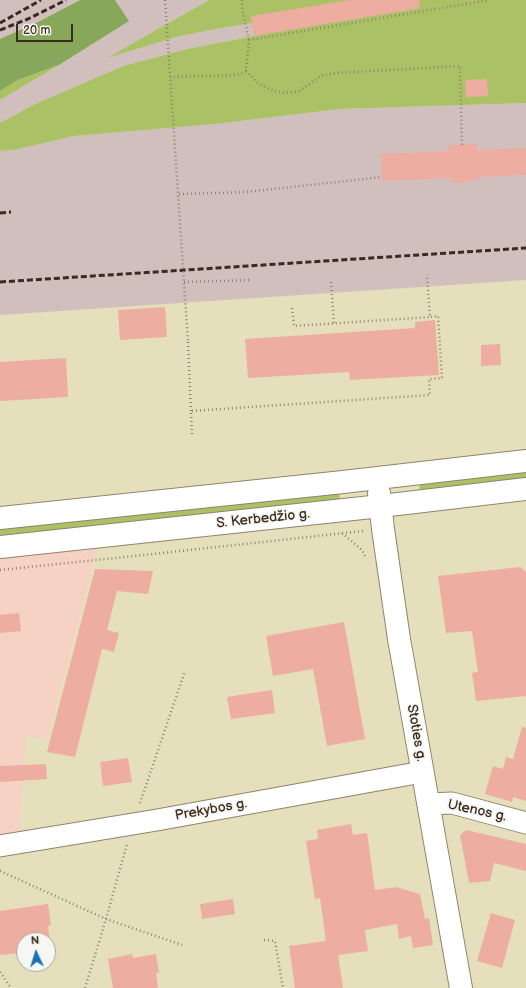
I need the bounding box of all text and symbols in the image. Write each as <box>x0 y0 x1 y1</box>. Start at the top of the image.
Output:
scale bar <box>18 16 75 42</box>
text: 20 m <box>23 23 50 38</box>
street label: S. Kerbedžio g. <box>215 506 311 532</box>
street label: Stoties g. <box>403 703 429 763</box>
street label: Prekybos g. <box>174 795 248 825</box>
street label: Utenos g. <box>446 797 508 825</box>
north arrow <box>16 932 56 972</box>
text: N <box>31 934 40 947</box>

